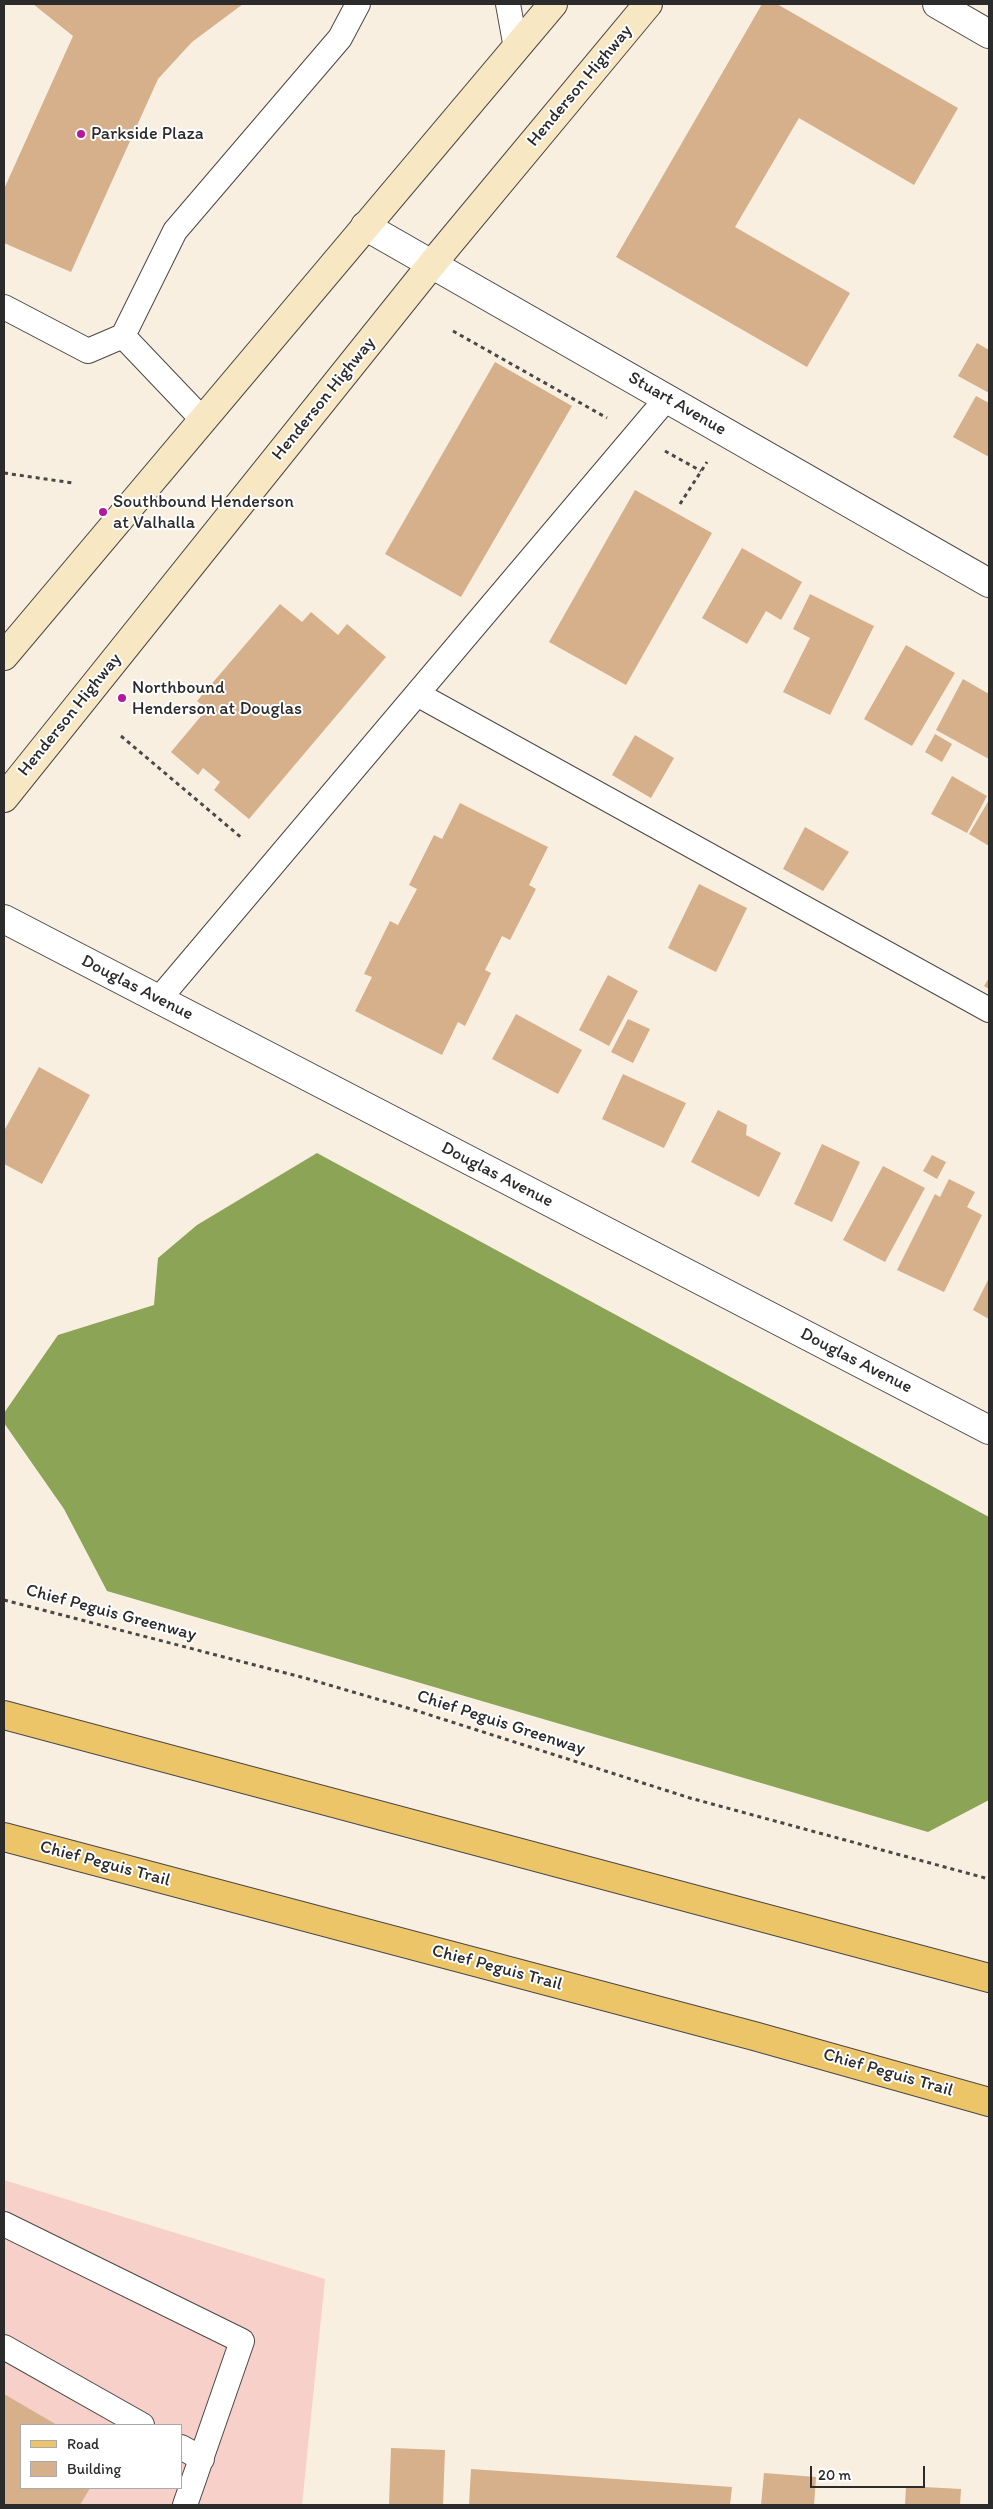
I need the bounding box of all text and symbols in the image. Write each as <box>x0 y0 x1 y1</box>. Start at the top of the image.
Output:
street label: Henderson Highway <box>523 21 637 151</box>
place label: Parkside Plaza <box>91 123 204 145</box>
marker: Parkside Plaza <box>75 128 87 140</box>
street label: Henderson Highway <box>268 333 380 465</box>
street label: Stuart Avenue <box>624 367 730 441</box>
place label: Southbound Henderson at Valhalla <box>113 491 294 534</box>
marker: Southbound Henderson at Valhalla <box>97 506 109 518</box>
street label: Henderson Highway <box>14 649 126 781</box>
place label: Northbound Henderson at Douglas <box>132 677 302 720</box>
marker: Northbound Henderson at Douglas <box>116 692 128 704</box>
street label: Douglas Avenue <box>77 950 197 1026</box>
street label: Douglas Avenue <box>437 1137 557 1213</box>
street label: Douglas Avenue <box>796 1323 916 1399</box>
street label: Chief Peguis Greenway <box>23 1580 199 1646</box>
street label: Chief Peguis Greenway <box>414 1686 588 1760</box>
street label: Chief Peguis Trail <box>37 1836 173 1892</box>
street label: Chief Peguis Trail <box>429 1940 565 1996</box>
street label: Chief Peguis Trail <box>820 2044 956 2102</box>
legend <box>20 2424 182 2489</box>
text: Road <box>67 2435 99 2453</box>
scale bar <box>813 2456 928 2488</box>
text: Building <box>67 2460 121 2478</box>
text: 20 m <box>818 2466 851 2484</box>

